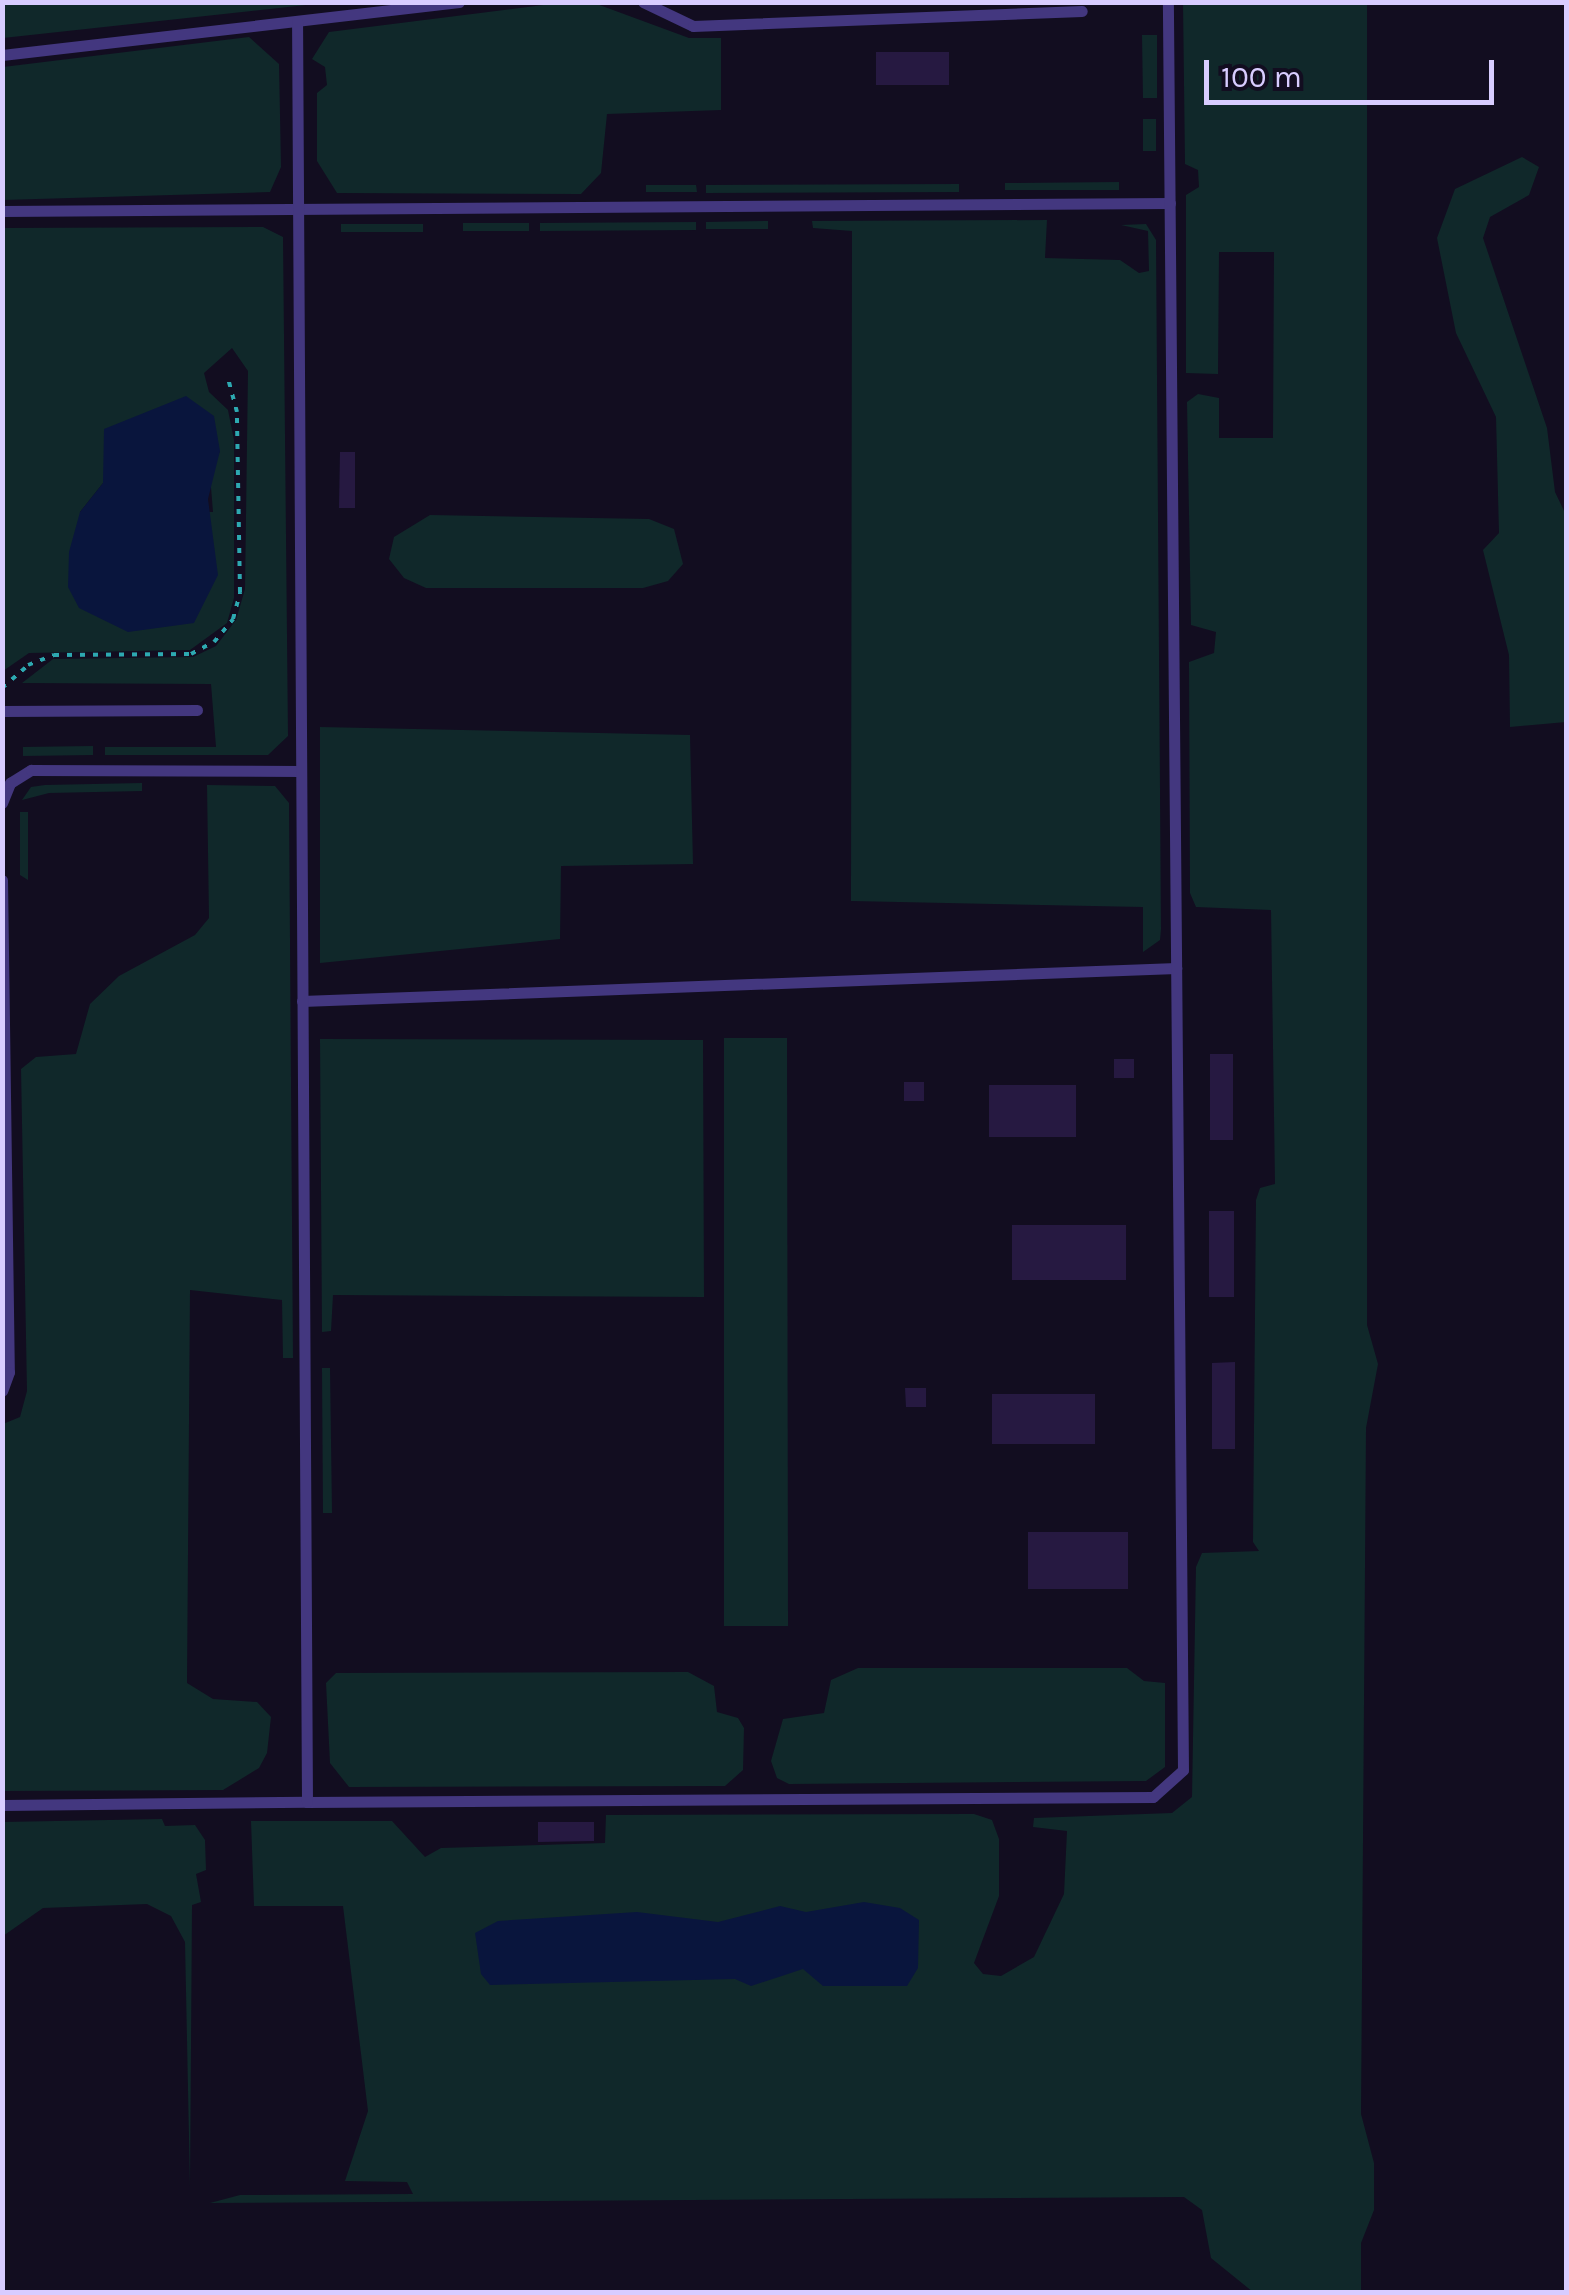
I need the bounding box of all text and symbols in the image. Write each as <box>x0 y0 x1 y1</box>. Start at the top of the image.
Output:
scale bar <box>1209 40 1499 102</box>
text: 100 m <box>1221 59 1302 95</box>

